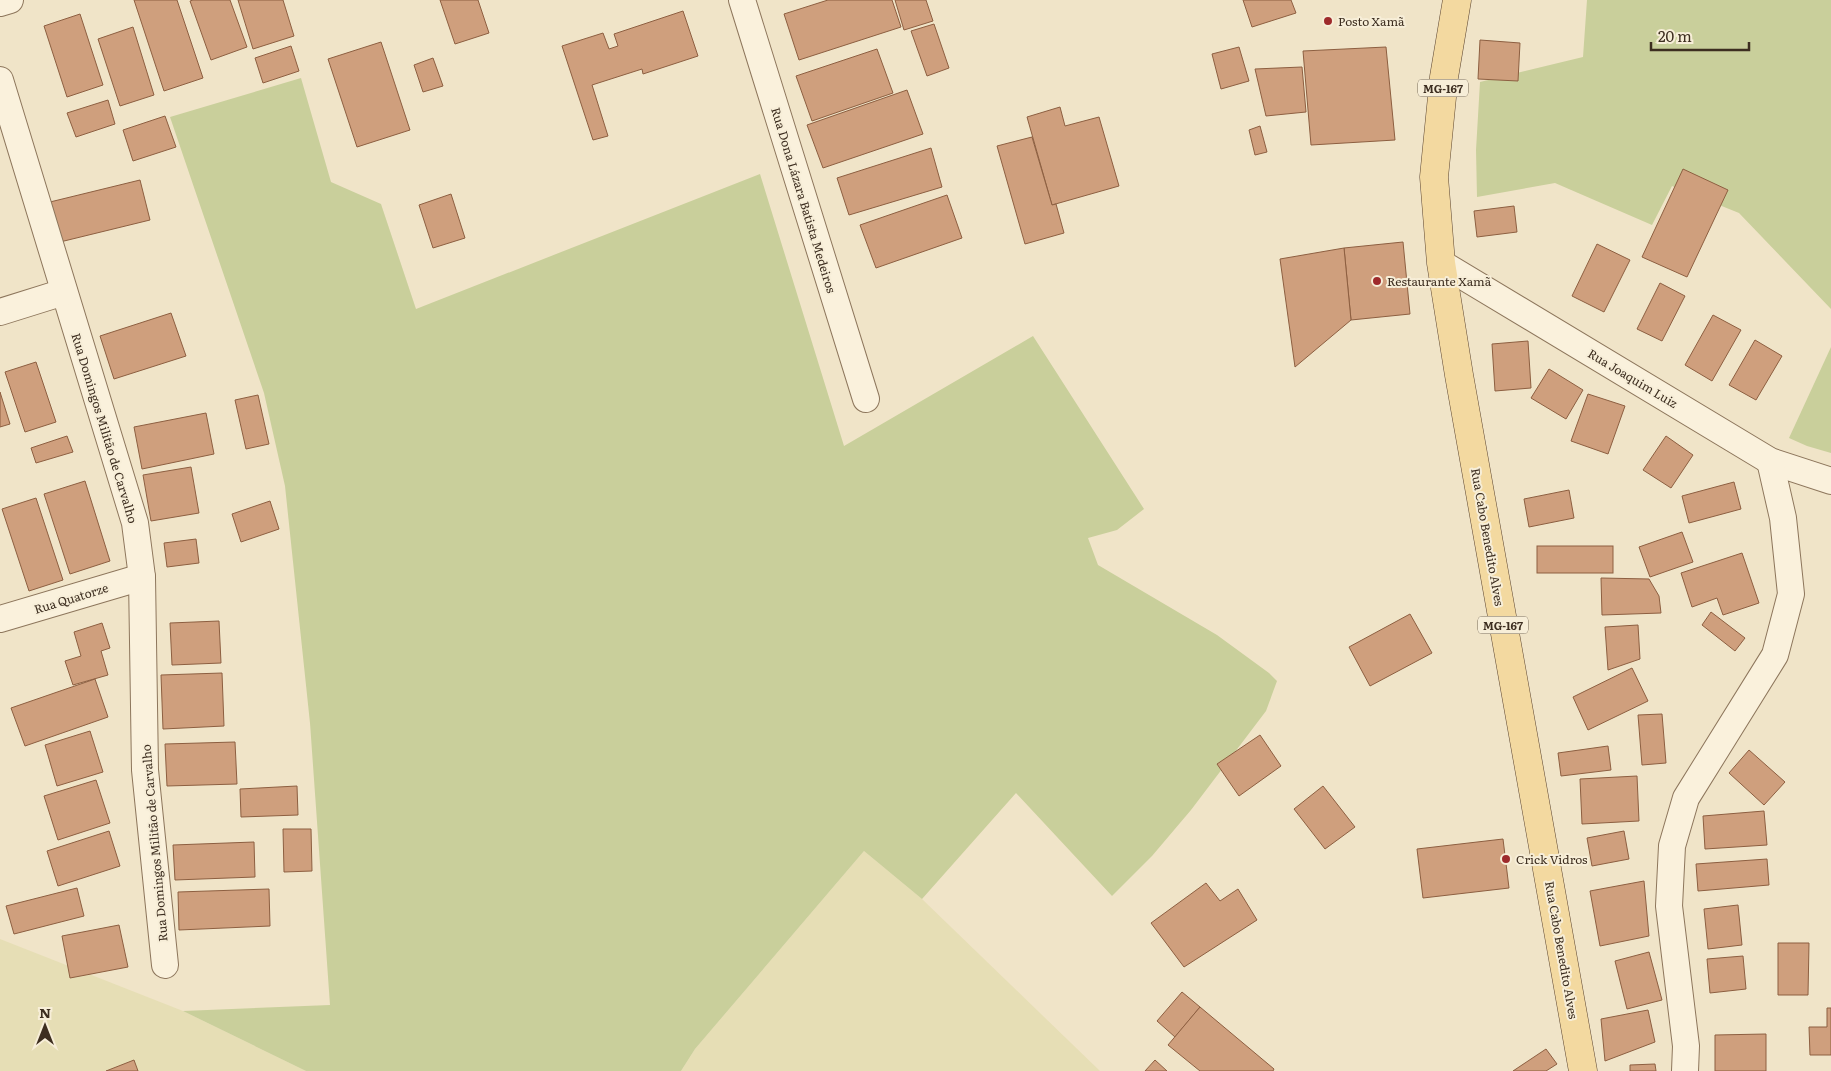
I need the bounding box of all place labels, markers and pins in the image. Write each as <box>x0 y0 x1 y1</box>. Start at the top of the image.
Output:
place label: Posto Xamã <box>1338 12 1405 30</box>
marker: Posto Xamã <box>1322 15 1334 27</box>
place label: Restaurante Xamã <box>1387 272 1492 290</box>
marker: Restaurante Xamã <box>1371 275 1383 287</box>
place label: Crick Vidros <box>1516 850 1588 868</box>
marker: Crick Vidros <box>1500 853 1512 865</box>

